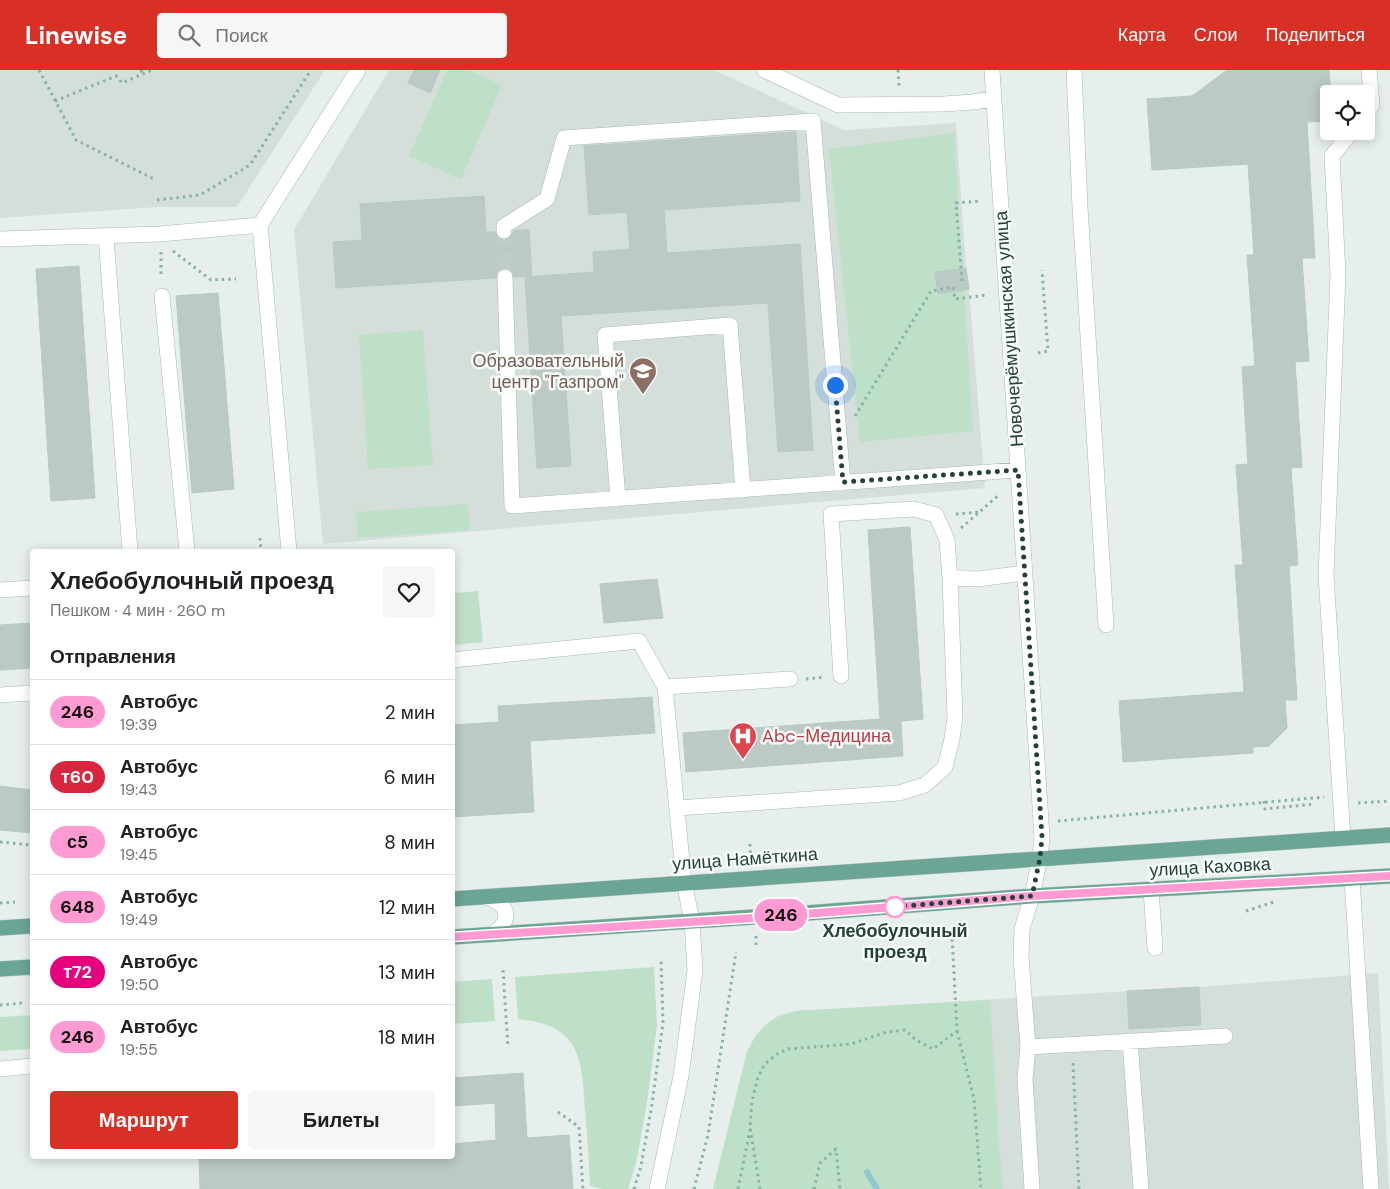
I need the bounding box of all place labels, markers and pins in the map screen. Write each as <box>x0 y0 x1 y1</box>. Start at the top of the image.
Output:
place label: Образовательный центр "Газпром" <box>473 349 624 394</box>
school or university icon: Образовательный центр "Газпром" <box>628 356 658 395</box>
hospital icon: Abc-Медицина <box>728 721 758 760</box>
place label: Abc-Медицина <box>762 724 892 748</box>
marker: Хлебобулочный проезд <box>884 896 906 918</box>
place label: Хлебобулочный проезд <box>822 919 968 964</box>

